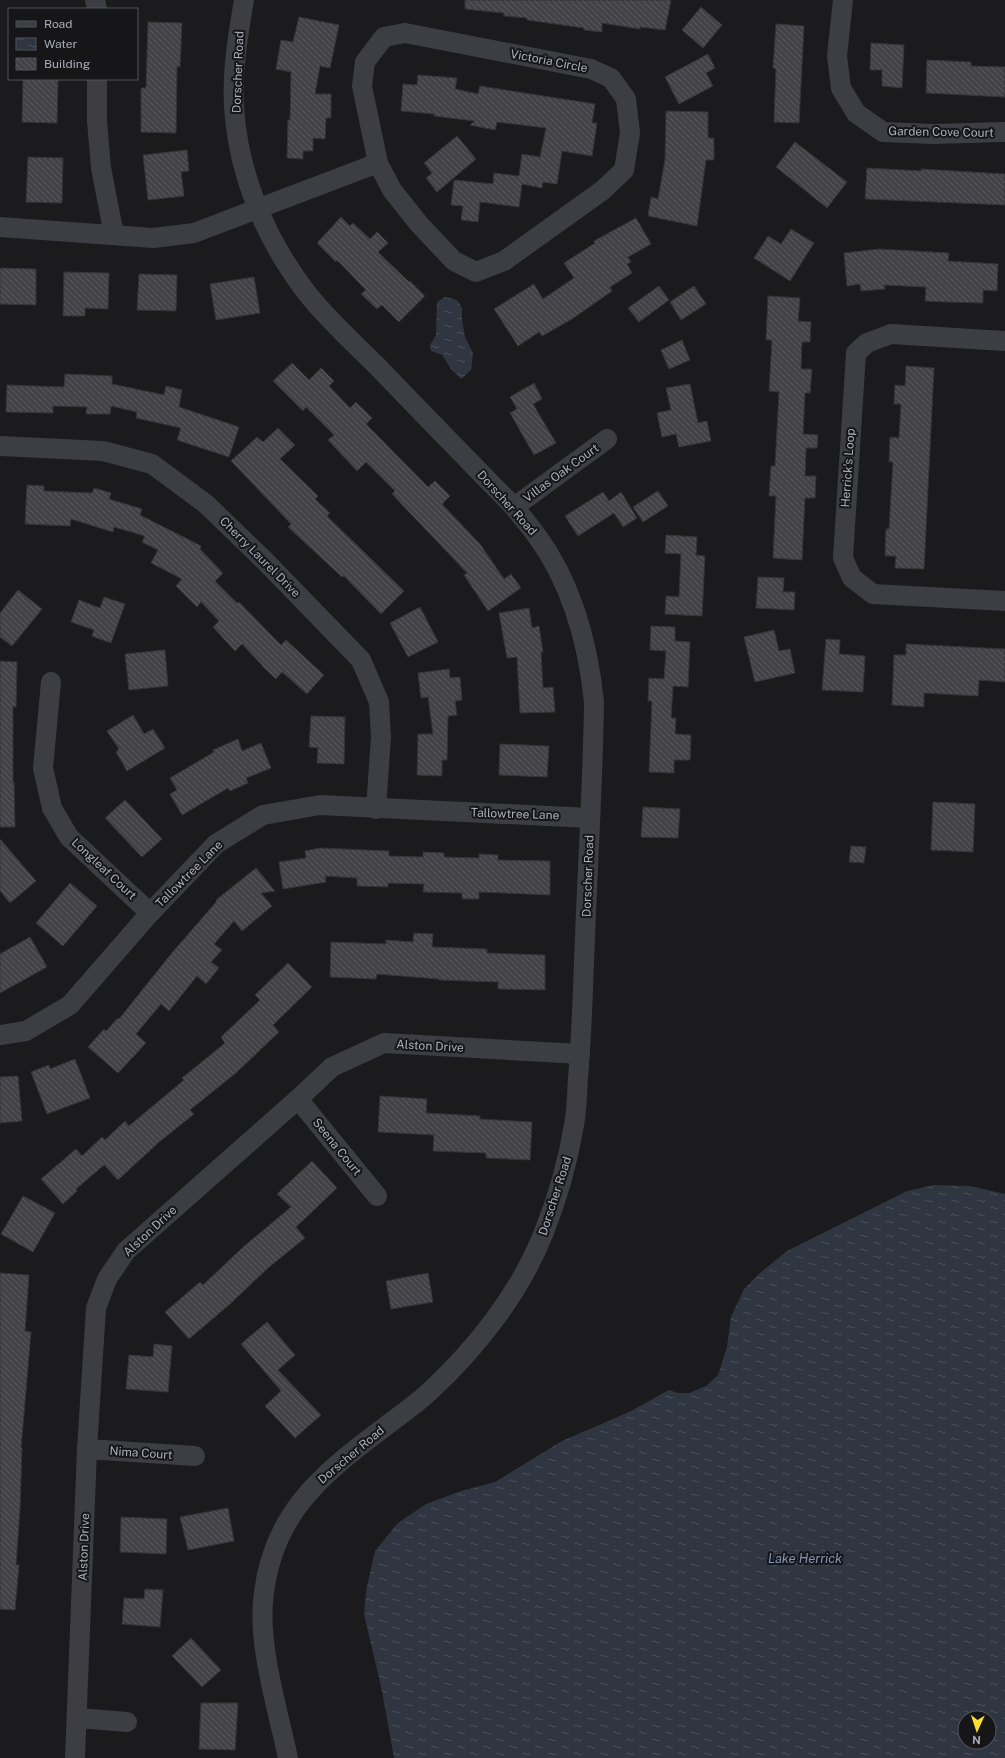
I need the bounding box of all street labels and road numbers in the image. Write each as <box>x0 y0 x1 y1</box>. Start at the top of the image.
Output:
street label: Dorscher Road <box>230 31 246 113</box>
street label: Victoria Circle <box>509 47 589 75</box>
street label: Garden Cove Court <box>888 124 994 140</box>
street label: Herrick's Loop <box>838 428 858 508</box>
street label: Villas Oak Court <box>521 441 602 505</box>
street label: Dorscher Road <box>474 468 540 538</box>
street label: Cherry Laurel Drive <box>217 514 303 600</box>
street label: Tallowtree Lane <box>470 805 560 823</box>
street label: Longleaf Court <box>69 835 139 903</box>
street label: Dorscher Road <box>580 835 596 917</box>
street label: Tallowtree Lane <box>153 838 225 910</box>
street label: Alston Drive <box>396 1037 464 1055</box>
street label: Seena Court <box>310 1116 364 1179</box>
street label: Dorscher Road <box>536 1155 574 1237</box>
street label: Alston Drive <box>120 1203 180 1259</box>
street label: Dorscher Road <box>315 1423 387 1487</box>
street label: Nima Court <box>109 1444 173 1462</box>
street label: Alston Drive <box>76 1513 92 1581</box>

